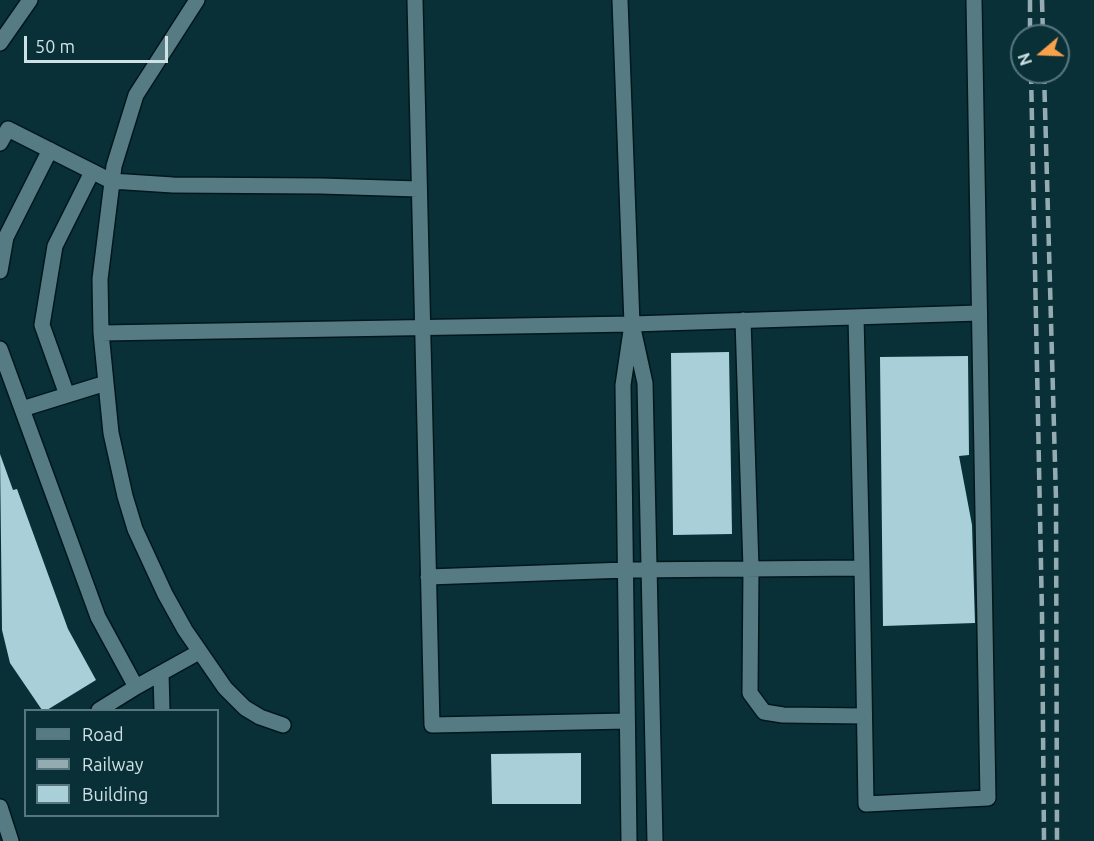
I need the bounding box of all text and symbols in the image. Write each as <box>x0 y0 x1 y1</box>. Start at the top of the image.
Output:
scale bar <box>27 24 171 62</box>
north arrow <box>1010 24 1070 84</box>
text: 50 m <box>35 36 75 56</box>
text: N <box>1014 51 1035 68</box>
legend <box>24 709 219 817</box>
text: Road <box>82 724 124 744</box>
text: Railway <box>82 754 143 774</box>
text: Building <box>82 784 148 804</box>

